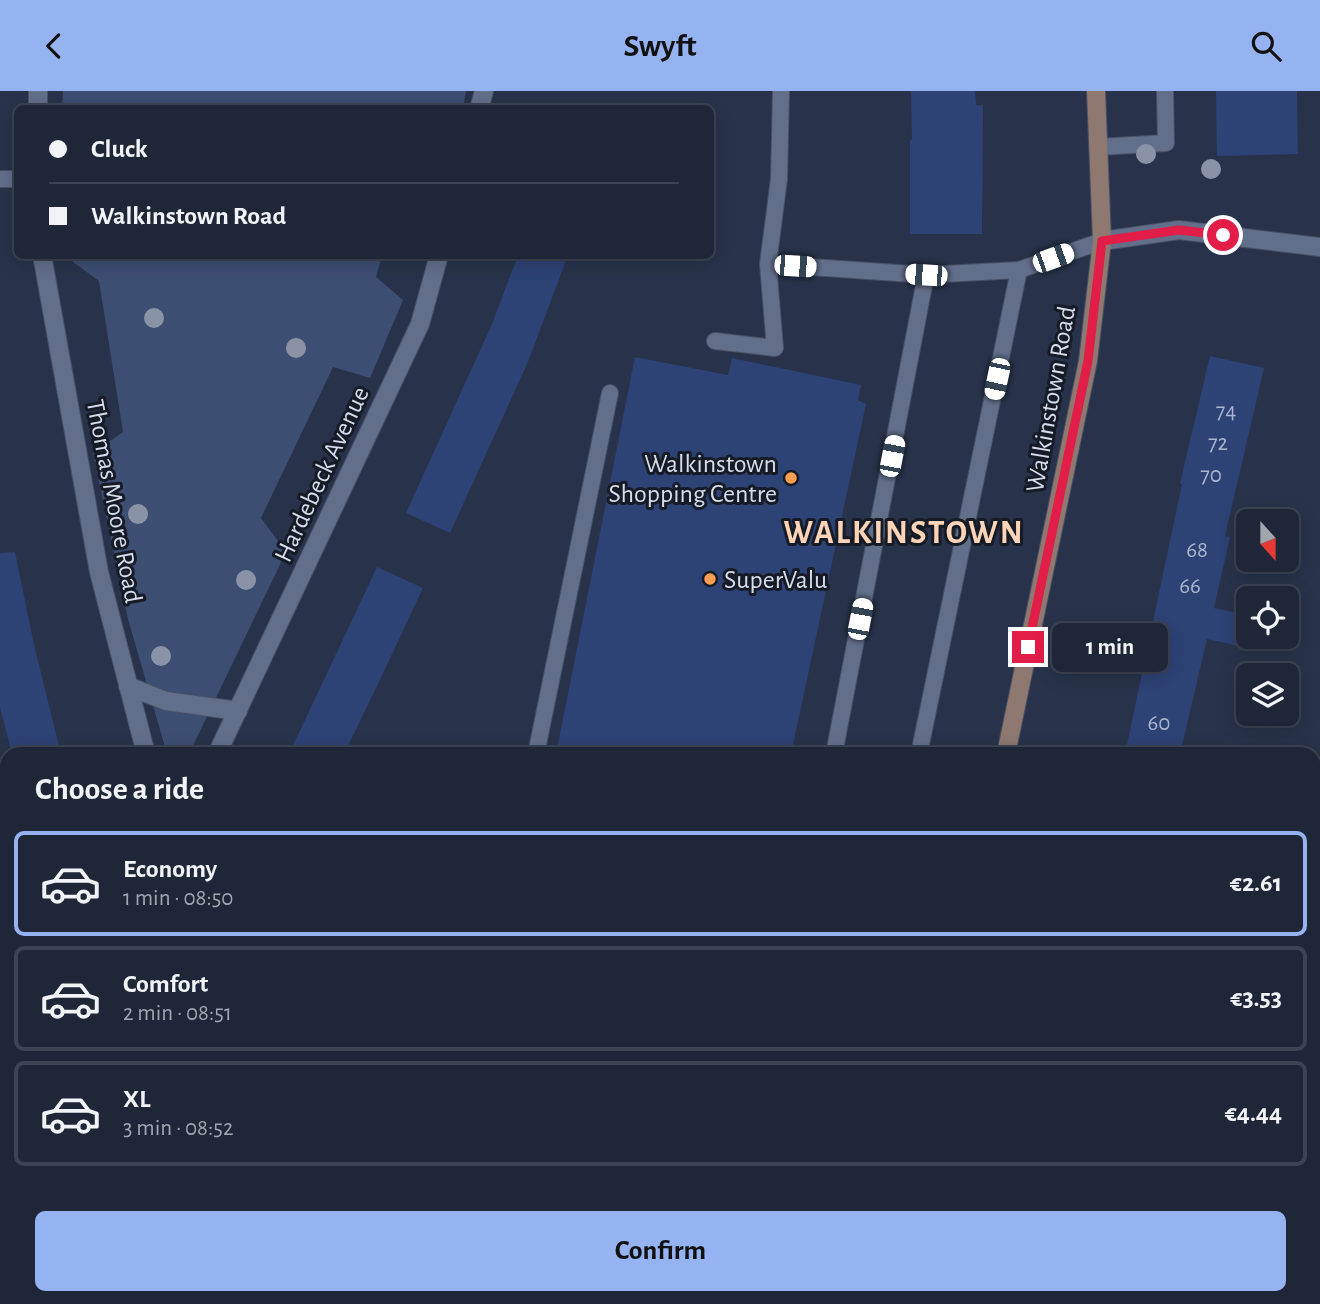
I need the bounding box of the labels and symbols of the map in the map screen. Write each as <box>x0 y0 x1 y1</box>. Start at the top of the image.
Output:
route start <box>1207 219 1239 251</box>
car <box>1030 241 1077 275</box>
car <box>774 254 817 278</box>
car <box>905 263 948 287</box>
street label: Walkinstown Road <box>1022 304 1080 494</box>
car <box>983 356 1012 402</box>
street label: Hardebeck Avenue <box>270 383 374 566</box>
street label: Thomas Moore Road <box>82 397 147 605</box>
house number: 74 <box>1216 400 1236 423</box>
house number: 72 <box>1208 432 1228 455</box>
car <box>878 433 907 479</box>
place label: Walkinstown Shopping Centre <box>609 451 777 507</box>
house number: 70 <box>1200 464 1222 487</box>
marker: Walkinstown Shopping Centre <box>783 470 799 486</box>
north arrow <box>1236 509 1298 572</box>
district label: WALKINSTOWN <box>783 517 1025 550</box>
house number: 68 <box>1186 539 1208 562</box>
place label: SuperValu <box>724 567 827 593</box>
marker: SuperValu <box>702 571 718 587</box>
house number: 66 <box>1179 575 1201 598</box>
car <box>846 596 875 642</box>
callout: 1 min <box>1052 623 1168 671</box>
route end <box>1012 631 1044 663</box>
house number: 60 <box>1148 712 1170 735</box>

